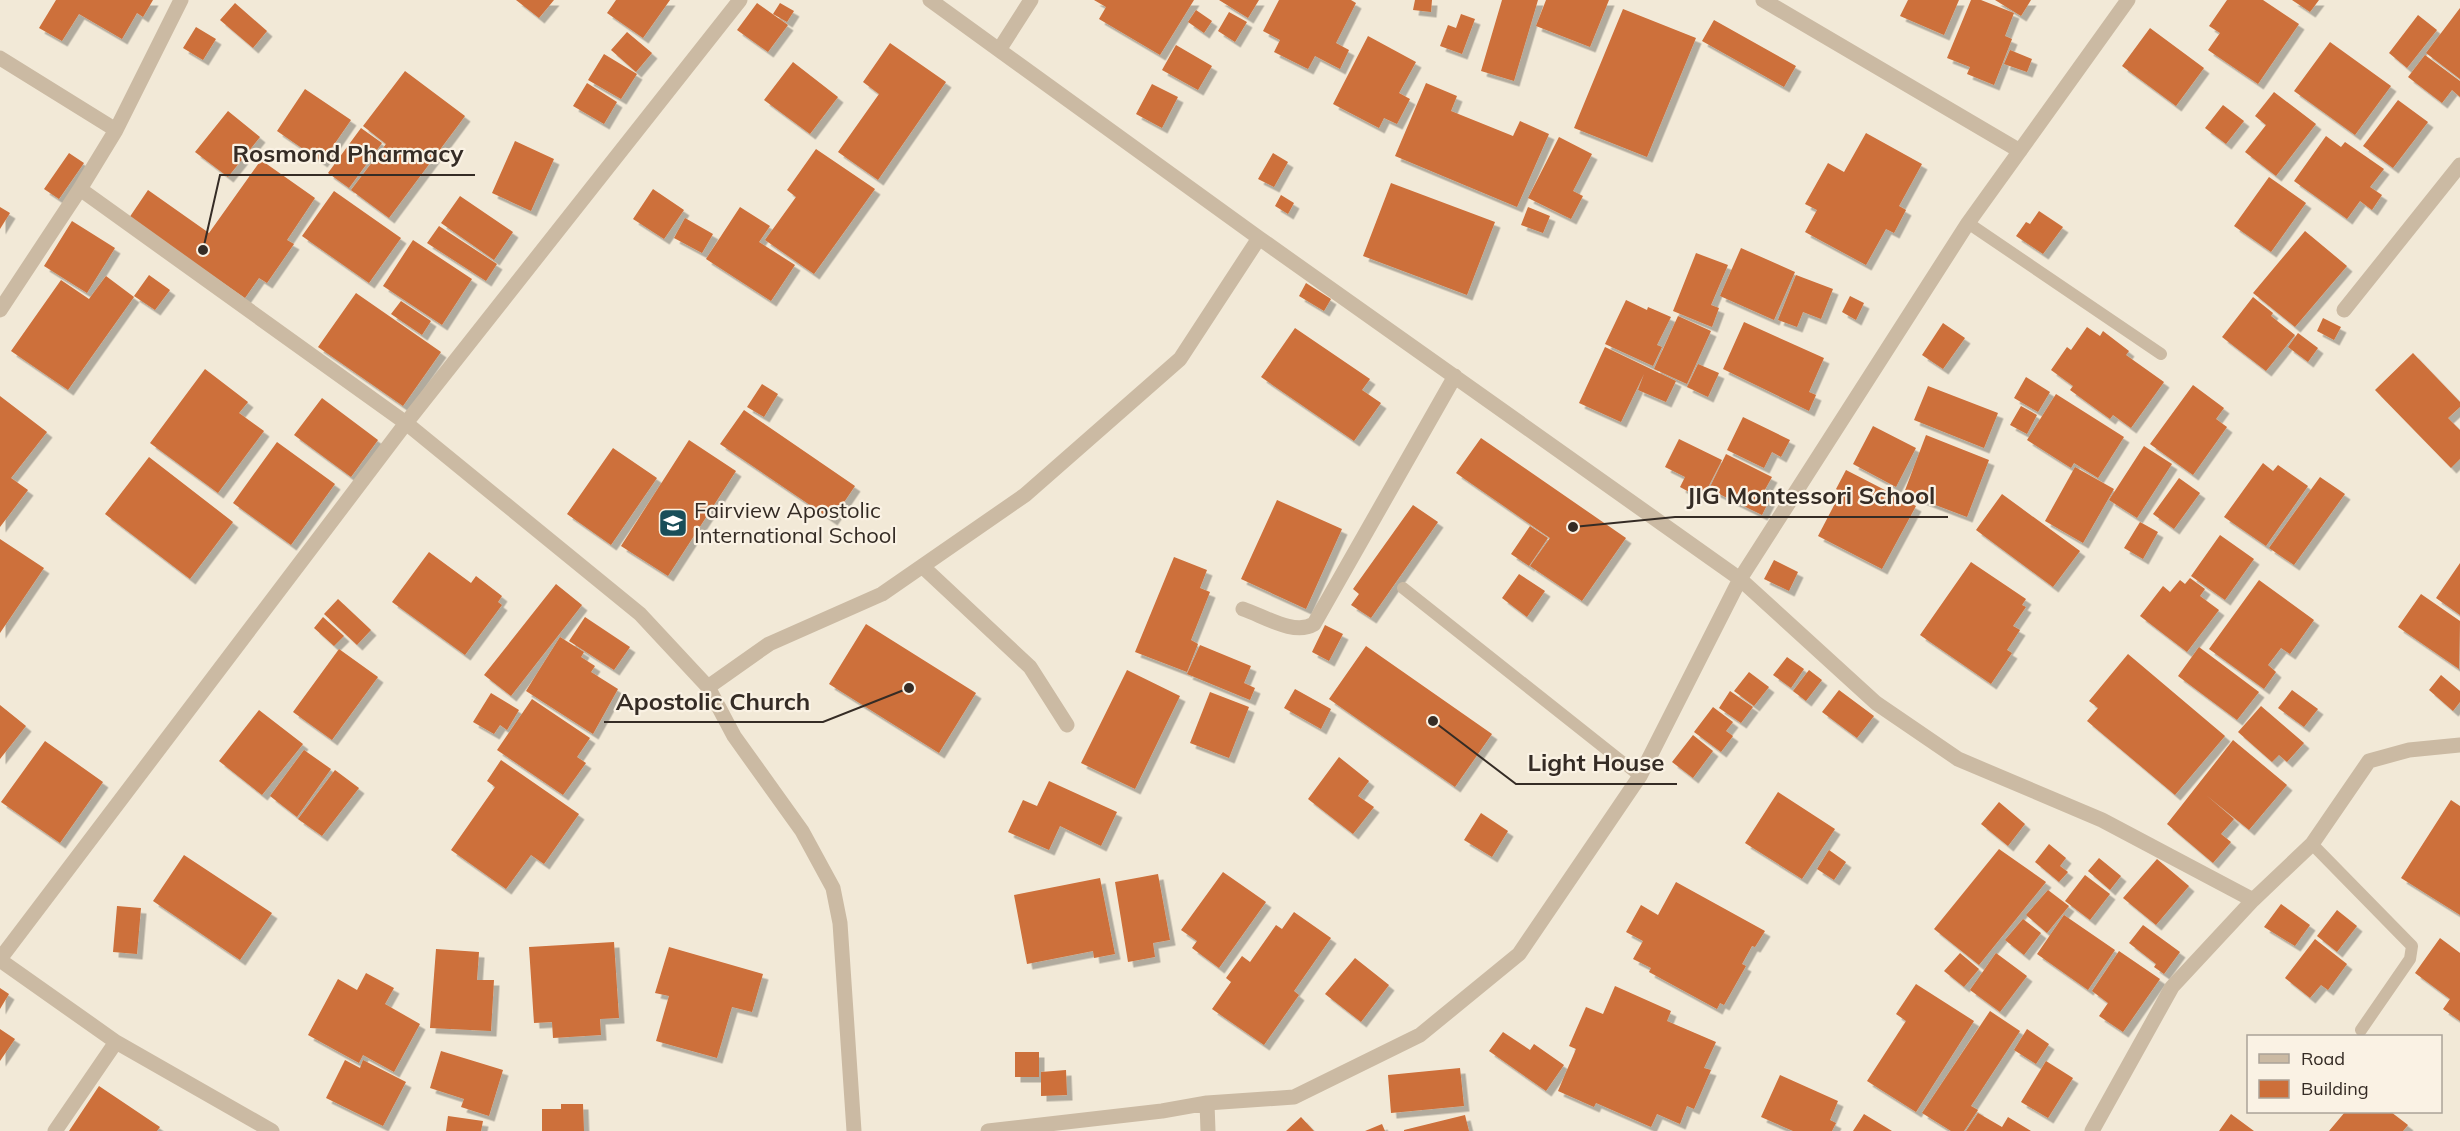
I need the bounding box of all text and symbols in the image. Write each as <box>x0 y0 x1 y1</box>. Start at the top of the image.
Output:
callout: Rosmond Pharmacy <box>220 133 475 175</box>
text: Rosmond Pharmacy <box>232 138 464 168</box>
callout: JIG Montessori School <box>1675 475 1948 517</box>
text: JIG Montessori School <box>1687 480 1935 510</box>
place label: Fairview Apostolic International School <box>694 496 897 549</box>
school or university icon: Fairview Apostolic International School <box>657 507 689 539</box>
callout: Apostolic Church <box>604 680 823 722</box>
text: Apostolic Church <box>616 686 810 716</box>
callout: Light House <box>1516 742 1677 784</box>
text: Light House <box>1527 747 1665 777</box>
legend <box>2247 1035 2442 1113</box>
text: Road <box>2301 1047 2345 1070</box>
text: Building <box>2301 1077 2369 1100</box>

